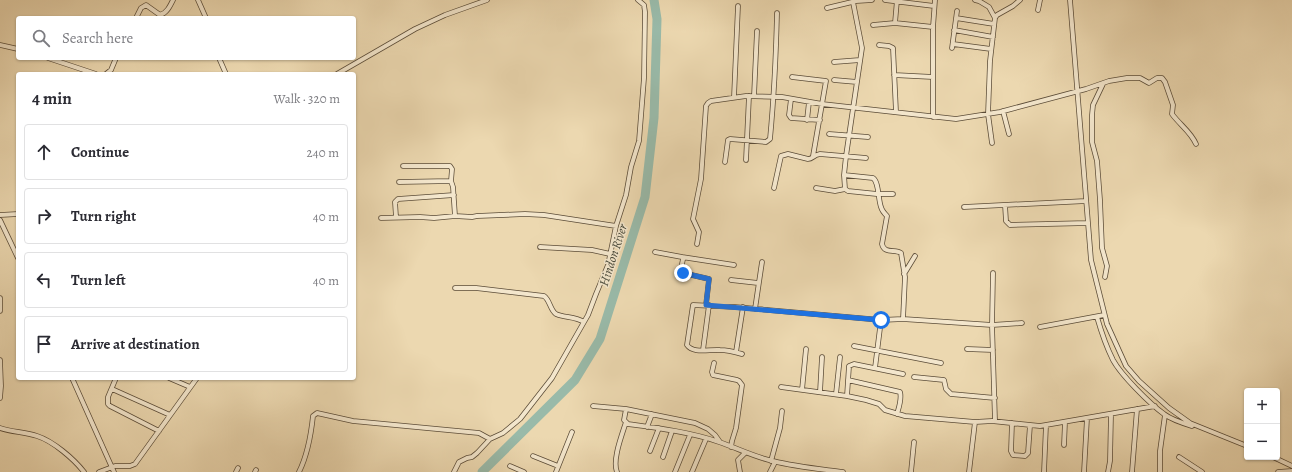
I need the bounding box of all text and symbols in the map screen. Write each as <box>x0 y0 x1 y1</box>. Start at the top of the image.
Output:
search box <box>16 16 356 60</box>
icon: search <box>30 27 52 49</box>
text: Search here <box>62 28 133 48</box>
text: 4 min <box>32 87 72 110</box>
text: Walk · 320 m <box>274 90 340 107</box>
icon: ahead <box>33 141 55 163</box>
text: Continue <box>71 142 129 162</box>
text: 240 m <box>307 144 339 161</box>
icon: right <box>33 205 55 227</box>
text: Turn right <box>71 206 136 226</box>
text: 40 m <box>313 208 339 225</box>
water label: Hindon River <box>595 221 631 288</box>
route end <box>674 264 692 282</box>
icon: left <box>33 269 55 291</box>
text: Turn left <box>71 270 126 290</box>
text: 40 m <box>313 272 339 289</box>
route start <box>872 311 890 329</box>
icon: arrive <box>33 333 55 355</box>
text: Arrive at destination <box>71 334 200 354</box>
map controls <box>1244 388 1280 460</box>
button: + <box>1244 388 1280 424</box>
button: − <box>1244 424 1280 460</box>

